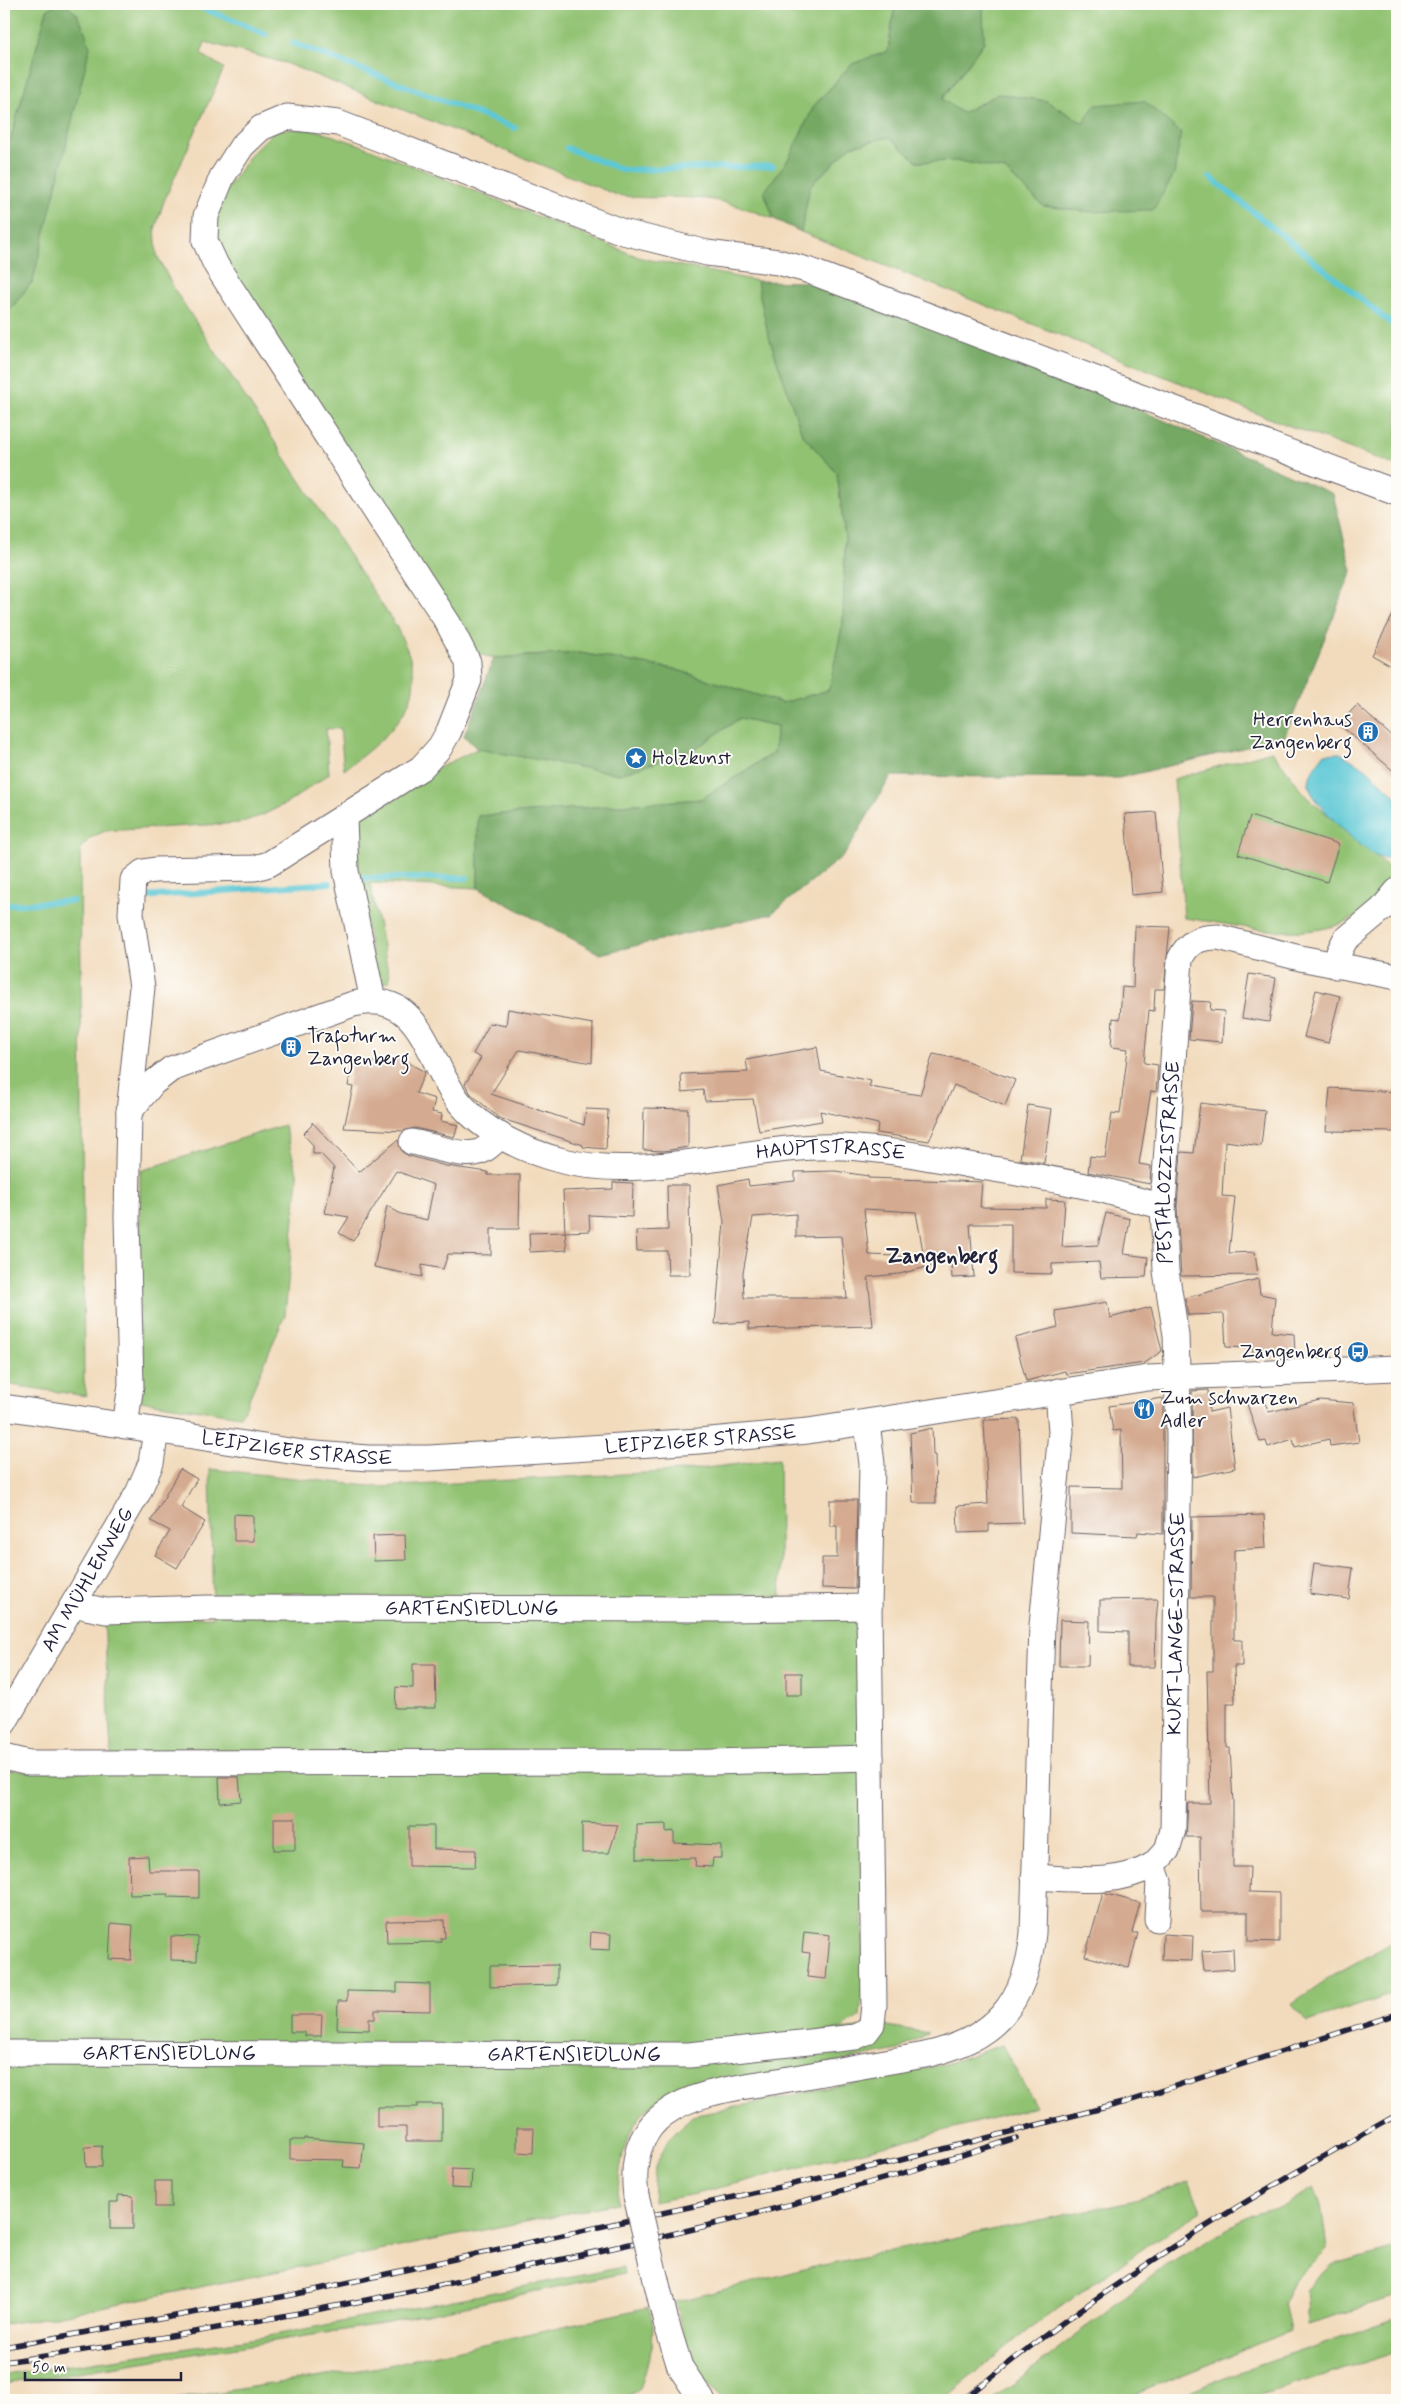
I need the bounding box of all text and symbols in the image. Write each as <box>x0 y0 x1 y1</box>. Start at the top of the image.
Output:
place label: Herrenhaus Zangenberg <box>1249 707 1352 759</box>
building icon: Herrenhaus Zangenberg <box>1356 720 1380 744</box>
place label: Holzkunst <box>652 745 731 772</box>
place icon: Holzkunst <box>624 746 648 770</box>
place label: Trafoturm Zangenberg <box>307 1023 410 1075</box>
building icon: Trafoturm Zangenberg <box>279 1035 303 1059</box>
street label: PESTALOZZISTRASSE <box>1150 1060 1186 1265</box>
street label: HAUPTSTRASSE <box>754 1133 908 1167</box>
district label: Zangenberg <box>886 1243 998 1275</box>
place label: Zangenberg <box>1239 1339 1342 1368</box>
bus stop icon: Zangenberg <box>1346 1340 1370 1364</box>
place label: Zum schwarzen Adler <box>1160 1385 1298 1435</box>
restaurant icon: Zum schwarzen Adler <box>1132 1397 1156 1421</box>
street label: LEIPZIGER STRASSE <box>604 1419 798 1460</box>
street label: LEIPZIGER STRASSE <box>200 1424 392 1472</box>
street label: AM MÜHLENWEG <box>35 1502 140 1657</box>
street label: KURT-LANGE-STRASSE <box>1161 1512 1191 1735</box>
street label: GARTENSIEDLUNG <box>385 1595 558 1622</box>
street label: GARTENSIEDLUNG <box>82 2040 256 2067</box>
street label: GARTENSIEDLUNG <box>487 2041 661 2068</box>
scale bar <box>25 2349 181 2381</box>
text: 50 m <box>32 2358 66 2378</box>

